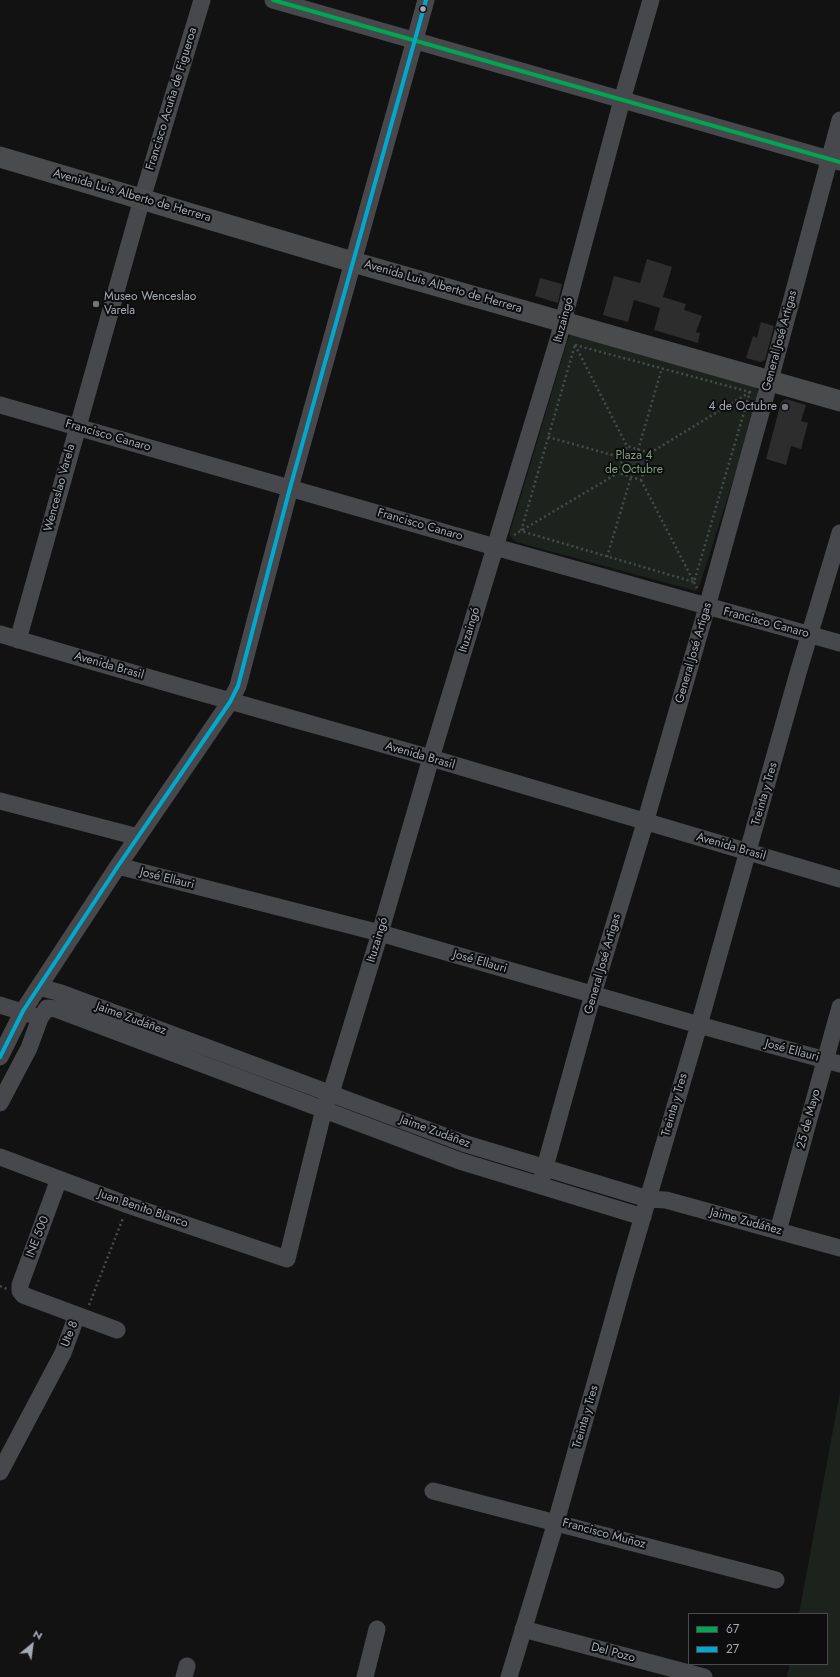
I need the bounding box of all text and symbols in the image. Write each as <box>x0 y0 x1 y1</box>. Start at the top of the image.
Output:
unlabelled marker <box>418 4 428 14</box>
street label: Francisco Acuña de Figueroa <box>143 26 201 172</box>
street label: Avenida Luis Alberto de Herrera <box>51 167 213 225</box>
street label: Avenida Luis Alberto de Herrera <box>362 258 524 316</box>
street label: General José Artigas <box>760 289 800 393</box>
place label: Museo Wenceslao Varela <box>104 290 196 318</box>
street label: Ituzaingó <box>551 296 577 344</box>
marker: Museo Wenceslao Varela <box>91 299 101 309</box>
place label: 4 de Octubre <box>708 400 777 414</box>
marker: 4 de Octubre <box>780 402 790 412</box>
street label: Francisco Canaro <box>64 417 152 455</box>
street label: Wenceslao Varela <box>41 443 79 533</box>
park label: Plaza 4 de Octubre <box>605 449 663 477</box>
street label: Francisco Canaro <box>376 506 464 544</box>
street label: General José Artigas <box>673 601 715 705</box>
street label: Francisco Canaro <box>722 605 810 641</box>
street label: Ituzaingó <box>456 606 484 654</box>
street label: Avenida Brasil <box>73 649 145 683</box>
street label: Avenida Brasil <box>384 739 456 773</box>
street label: Treinta y Tres <box>749 761 781 827</box>
street label: Avenida Brasil <box>695 830 767 864</box>
street label: José Ellauri <box>138 865 196 893</box>
street label: General José Artigas <box>582 912 624 1016</box>
street label: Ituzaingó <box>364 916 392 964</box>
street label: José Ellauri <box>451 947 509 977</box>
street label: Jaime Zudáñez <box>94 1000 168 1038</box>
street label: José Ellauri <box>763 1037 821 1065</box>
street label: Treinta y Tres <box>659 1072 691 1138</box>
street label: 25 de Mayo <box>794 1088 824 1150</box>
street label: Jaime Zudáñez <box>398 1113 472 1151</box>
street label: Juan Benito Blanco <box>96 1187 190 1231</box>
street label: Jaime Zudáñez <box>708 1205 784 1239</box>
street label: INE 500 <box>23 1214 53 1260</box>
street label: Ute 8 <box>58 1319 82 1349</box>
street label: Treinta y Tres <box>570 1384 602 1450</box>
street label: Francisco Muñoz <box>561 1516 647 1552</box>
legend <box>688 1613 828 1665</box>
text: 67 <box>726 1620 739 1638</box>
north arrow <box>12 1625 52 1665</box>
text: N <box>30 1625 46 1644</box>
street label: Del Pozo <box>589 1640 637 1666</box>
text: 27 <box>726 1640 739 1658</box>

